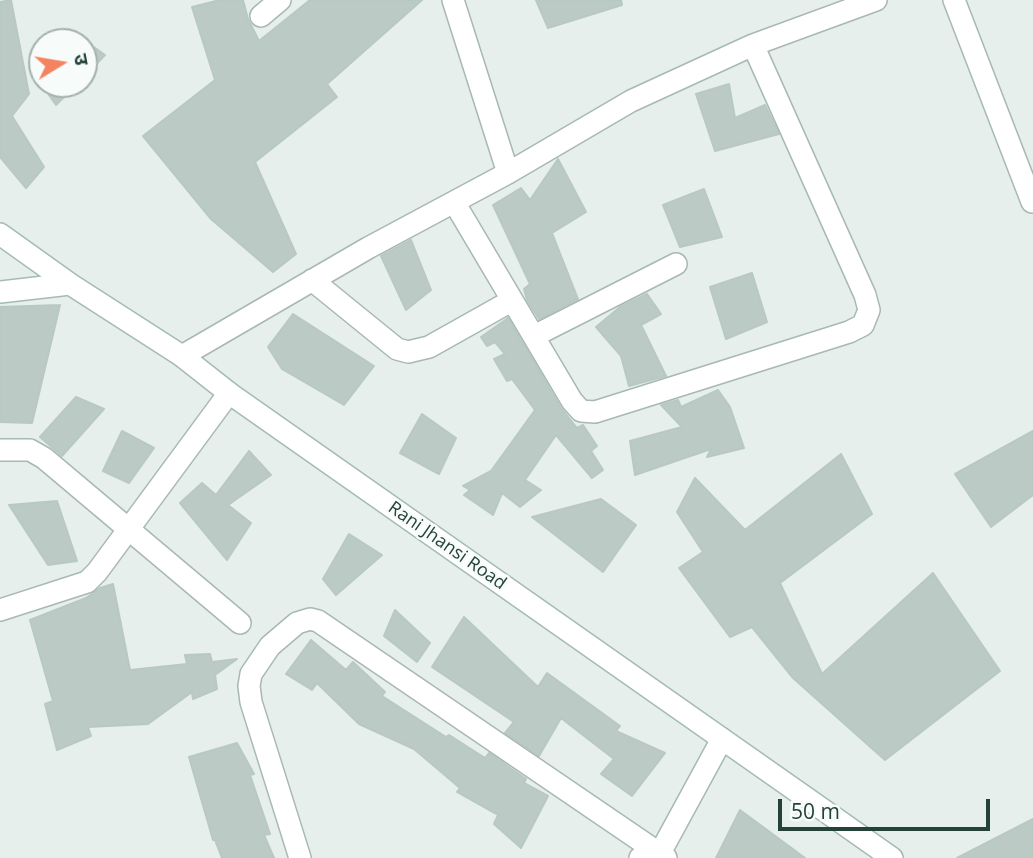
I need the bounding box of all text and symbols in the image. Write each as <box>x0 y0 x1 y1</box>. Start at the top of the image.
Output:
north arrow <box>28 28 98 98</box>
text: उ <box>68 51 95 67</box>
street label: Rani Jhansi Road <box>384 497 510 595</box>
scale bar <box>781 784 993 828</box>
text: 50 m <box>791 797 840 825</box>

